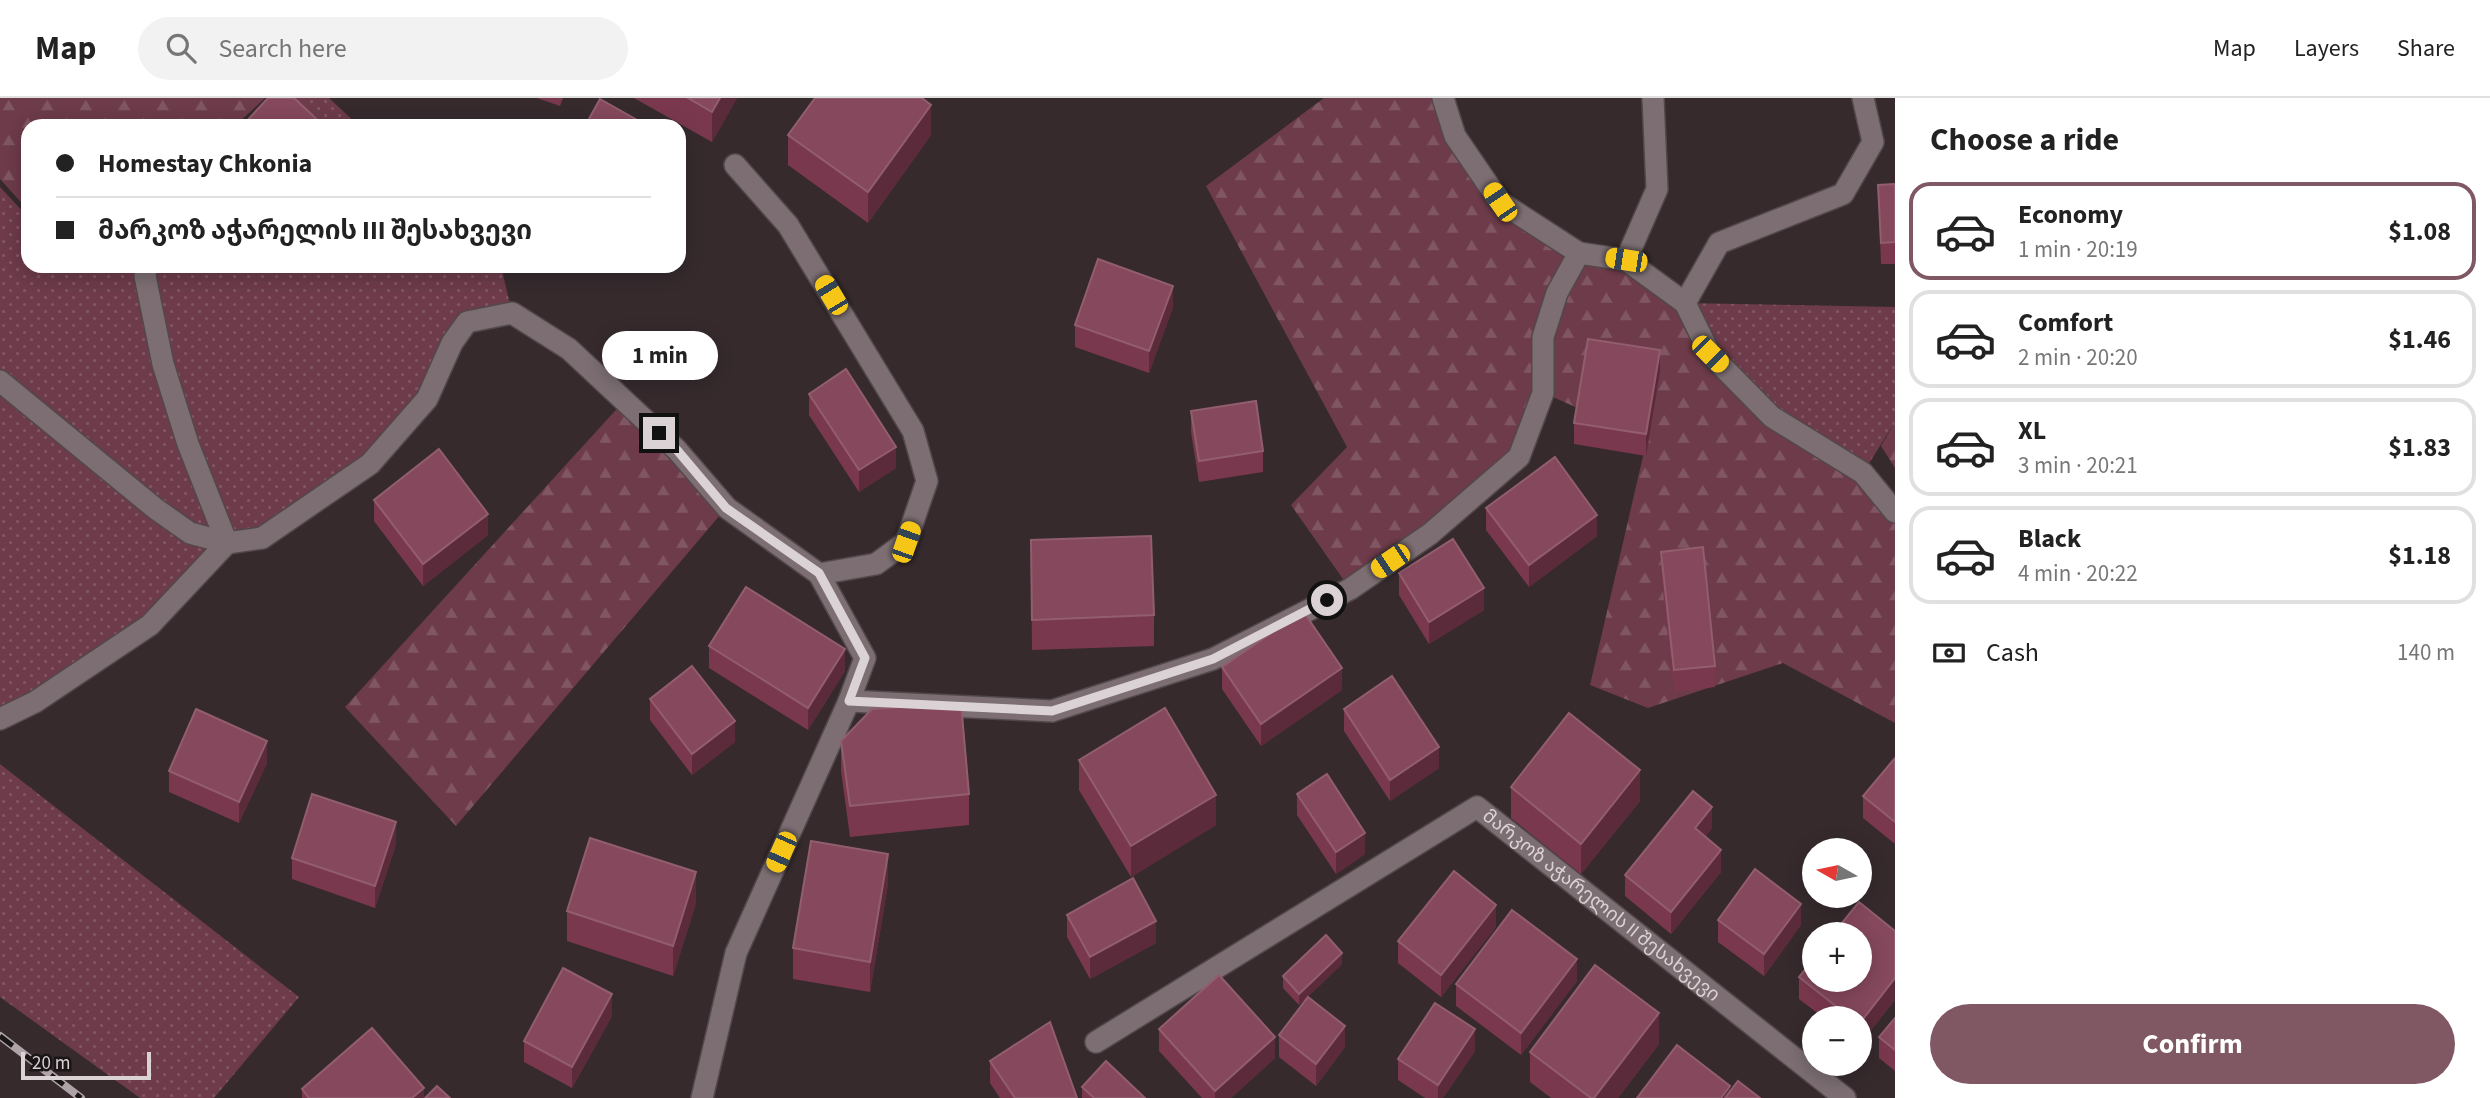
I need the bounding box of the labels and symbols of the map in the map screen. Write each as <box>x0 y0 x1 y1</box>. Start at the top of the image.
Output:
car <box>1480 179 1521 225</box>
car <box>1604 246 1649 274</box>
car <box>812 272 851 318</box>
callout: 1 min <box>601 331 717 380</box>
car <box>1688 332 1733 376</box>
route end <box>643 417 675 449</box>
car <box>890 519 923 565</box>
car <box>1367 541 1414 581</box>
route start <box>1311 584 1343 616</box>
street label: მარკოზ აჭარელის II შესახვევი <box>1477 803 1726 1008</box>
car <box>763 829 800 875</box>
north arrow <box>1802 838 1872 908</box>
scale bar <box>21 1049 150 1081</box>

